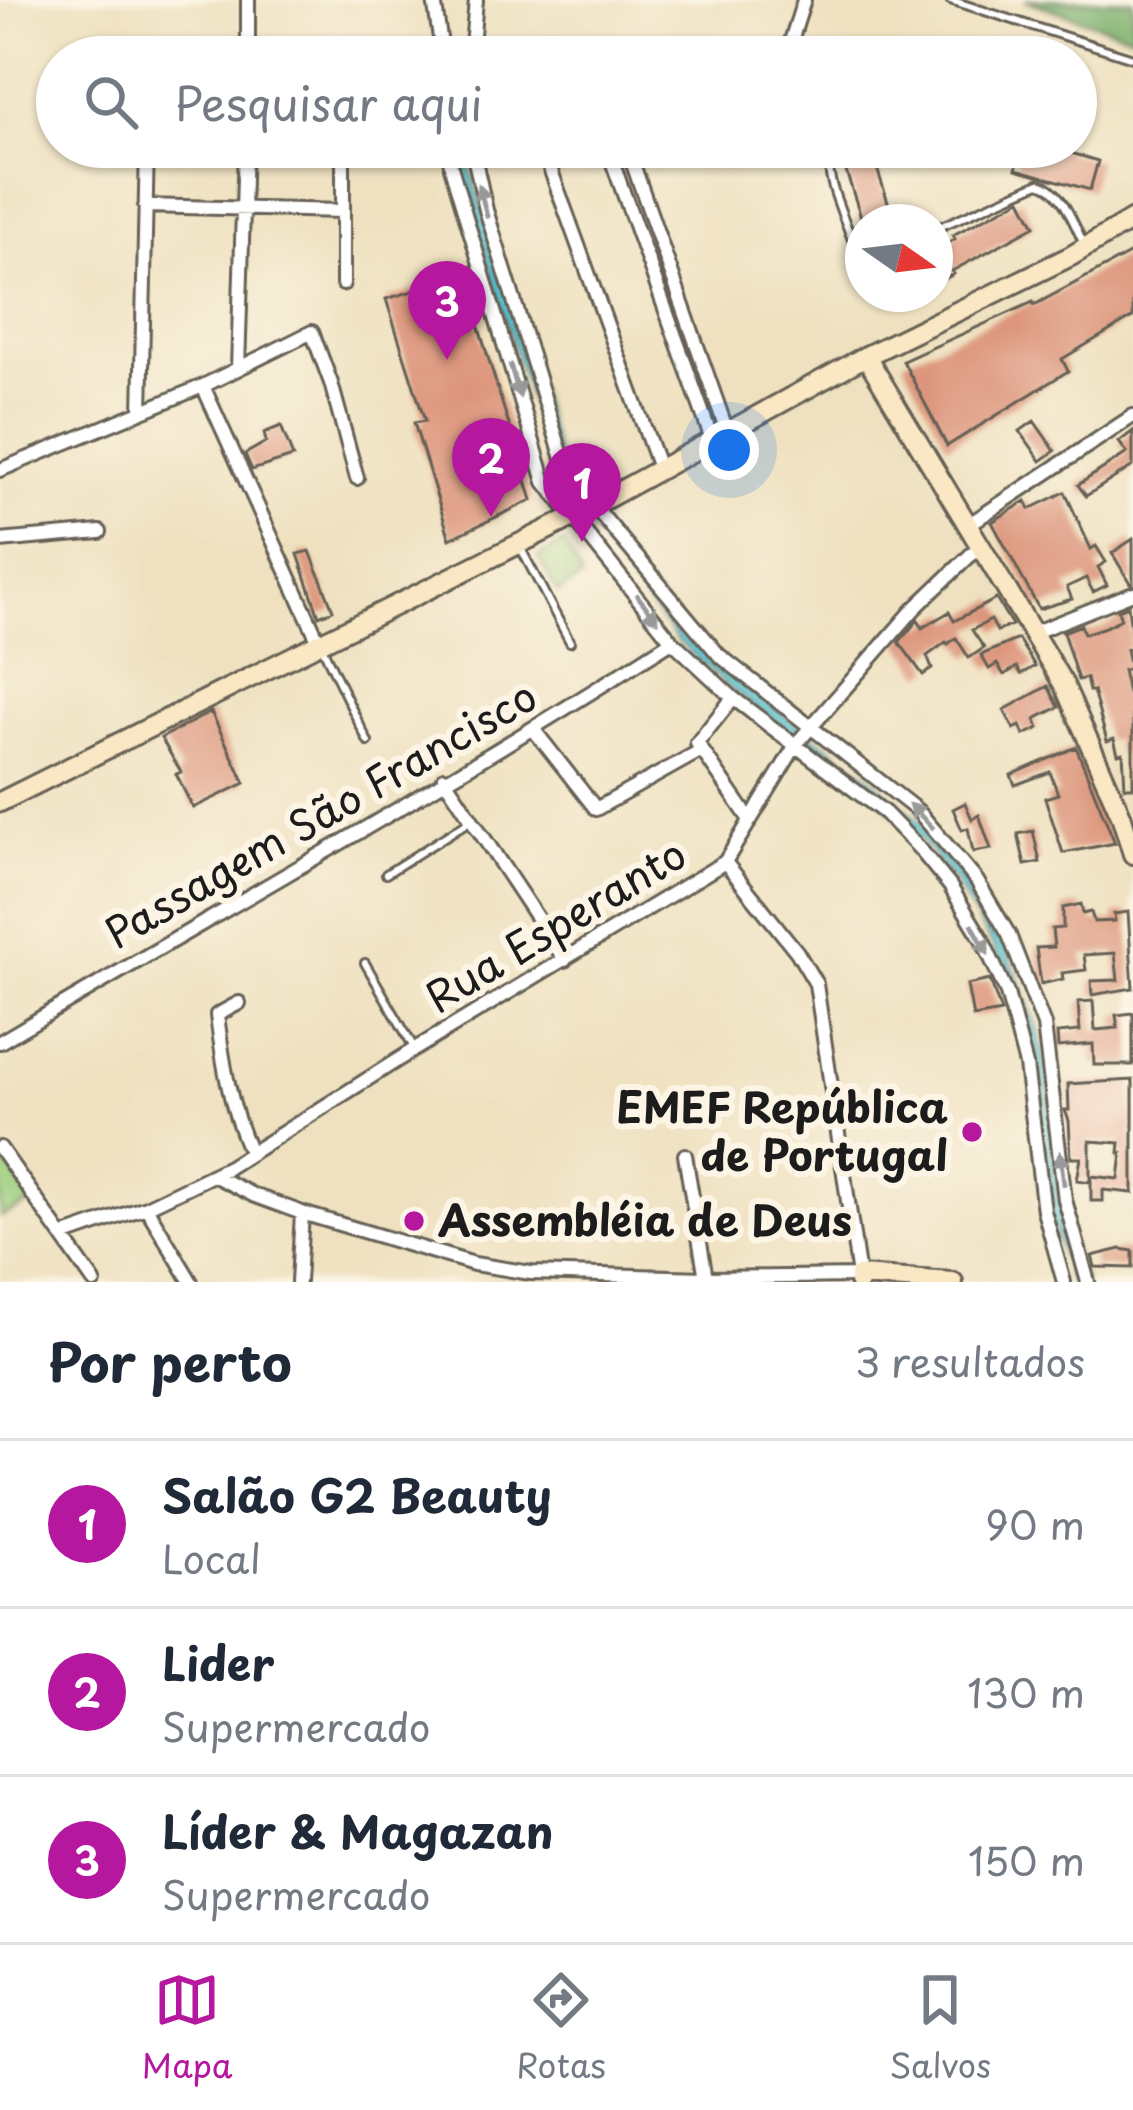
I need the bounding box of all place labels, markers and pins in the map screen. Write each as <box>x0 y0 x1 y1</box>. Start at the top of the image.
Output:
pin: 3 <box>408 261 486 360</box>
pin: 2 <box>452 418 530 517</box>
pin: 1 <box>543 443 621 542</box>
place label: EMEF República de Portugal <box>616 1074 948 1185</box>
marker: EMEF República de Portugal <box>959 1119 985 1145</box>
place label: Assembléia de Deus <box>437 1187 852 1250</box>
marker: Assembléia de Deus <box>401 1208 427 1234</box>

